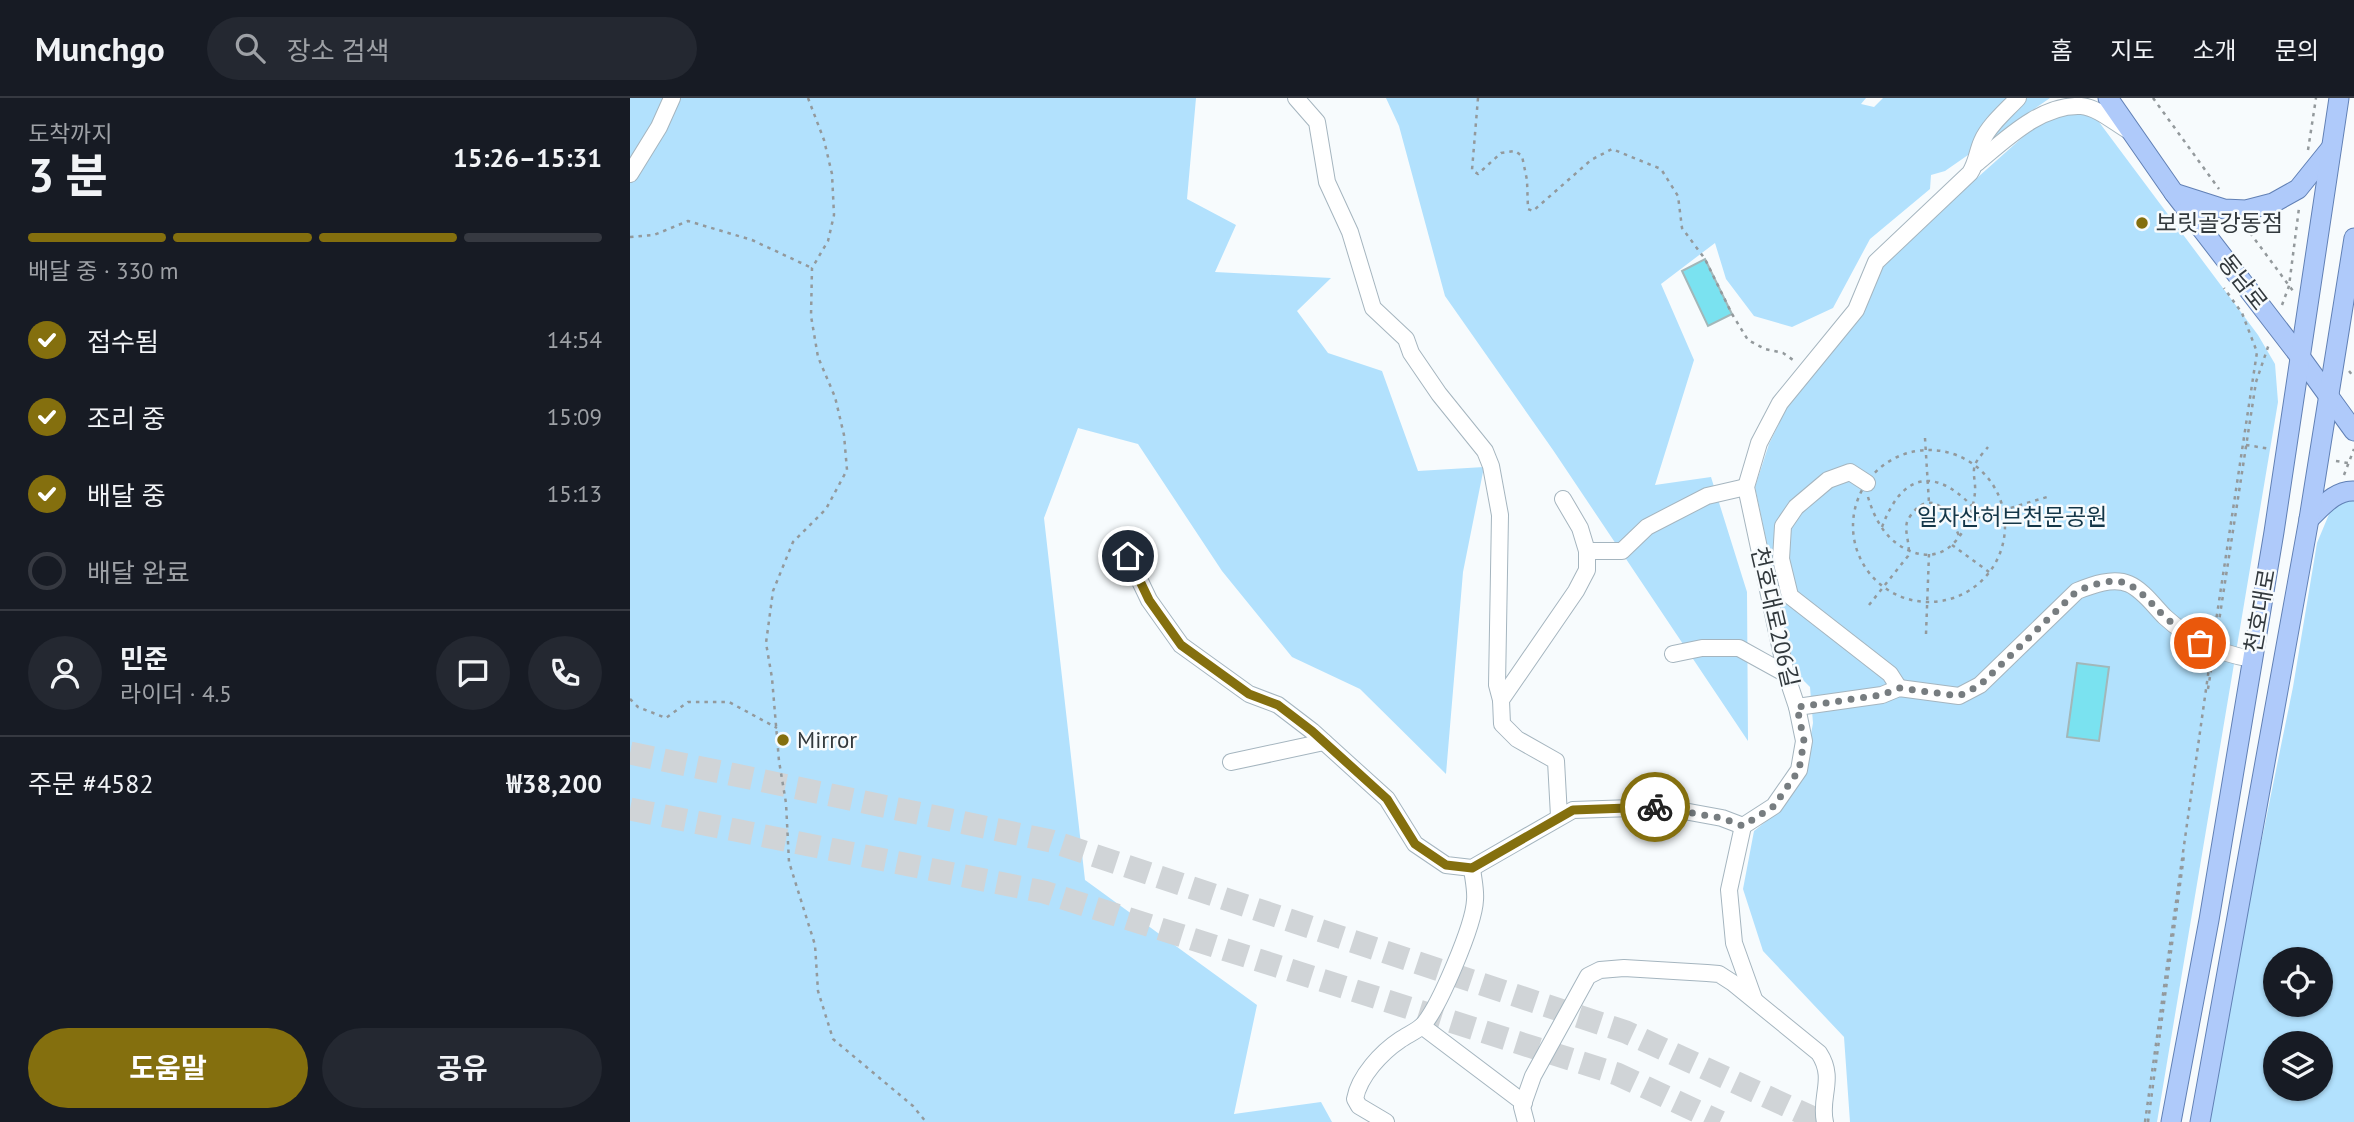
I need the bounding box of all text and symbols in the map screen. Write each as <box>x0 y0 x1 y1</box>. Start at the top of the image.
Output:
search box <box>207 17 697 80</box>
text: Munchgo <box>35 27 165 70</box>
icon: search <box>231 29 269 67</box>
text: 장소 검색 <box>287 34 389 67</box>
text: 홈 <box>2050 35 2072 66</box>
text: 지도 <box>2110 35 2155 66</box>
text: 소개 <box>2193 35 2237 66</box>
text: 문의 <box>2275 35 2319 66</box>
text: 도착까지 <box>28 119 113 148</box>
text: 15:26–15:31 <box>453 141 602 174</box>
text: 3 분 <box>28 145 108 205</box>
place label: 보릿골강동점 <box>2156 208 2283 237</box>
marker: 보릿골강동점 <box>2134 215 2150 231</box>
street label: 동남로 <box>2212 248 2274 316</box>
text: 배달 중 · 330 m <box>28 256 178 285</box>
icon: check <box>28 321 66 359</box>
text: 접수됨 <box>87 325 159 358</box>
text: 14:54 <box>547 325 602 354</box>
icon: check <box>28 398 66 436</box>
text: 조리 중 <box>87 402 166 435</box>
text: 15:09 <box>547 402 602 431</box>
icon: check <box>28 475 66 513</box>
text: 배달 중 <box>87 479 166 512</box>
text: 15:13 <box>547 479 602 508</box>
park label: 일자산허브천문공원 <box>1917 502 2107 531</box>
pin <box>1098 526 1158 586</box>
icon: home <box>1109 537 1147 575</box>
street label: 천호대로206길 <box>1745 544 1806 690</box>
text: 배달 완료 <box>87 556 190 589</box>
street label: 천호대로 <box>2238 567 2281 655</box>
pin <box>2170 613 2230 673</box>
icon: bag <box>2181 624 2219 662</box>
button: person <box>28 636 102 710</box>
button: chat <box>436 636 510 710</box>
button: phone <box>528 636 602 710</box>
text: 민준 <box>120 642 168 675</box>
text: 라이더 · 4.5 <box>120 679 232 708</box>
place label: Mirror <box>797 725 857 754</box>
marker: Mirror <box>775 732 791 748</box>
text: 주문 #4582 <box>28 767 154 800</box>
text: ₩38,200 <box>506 767 602 800</box>
courier <box>1620 772 1690 842</box>
icon: bike <box>1636 788 1674 826</box>
map controls <box>2263 947 2333 1101</box>
button: locate <box>2263 947 2333 1017</box>
button: 도움말 <box>28 1028 308 1108</box>
button: 공유 <box>322 1028 602 1108</box>
button: layers <box>2263 1031 2333 1101</box>

